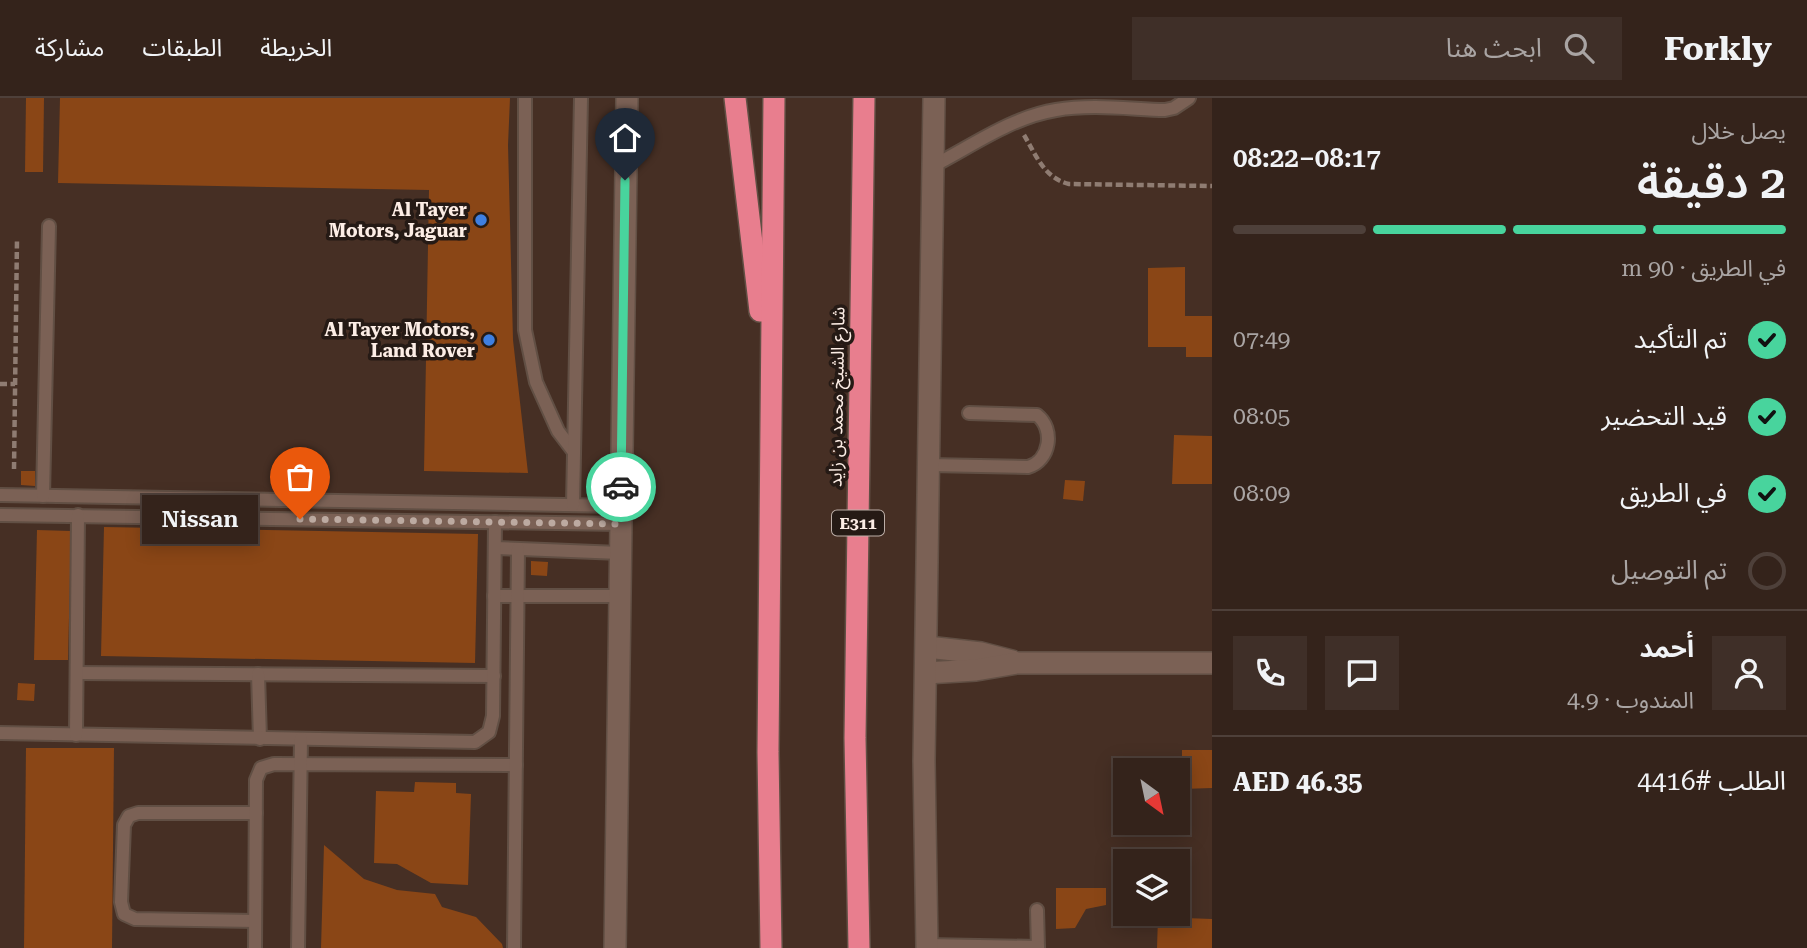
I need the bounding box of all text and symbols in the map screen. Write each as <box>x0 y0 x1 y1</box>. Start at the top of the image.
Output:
search box <box>1132 17 1622 80</box>
icon: search <box>1560 29 1598 67</box>
text: Forkly <box>1664 29 1772 68</box>
text: ابحث هنا <box>1446 33 1542 63</box>
text: مشاركة <box>35 34 104 62</box>
text: الطبقات <box>142 34 222 62</box>
text: الخريطة <box>260 34 332 62</box>
pin <box>595 108 655 180</box>
text: يصل خلال <box>1691 118 1786 145</box>
icon: home <box>606 119 644 157</box>
text: 08:17–08:22 <box>1233 143 1381 173</box>
text: 2 دقيقة <box>1637 155 1786 209</box>
place label: Al Tayer Motors, Jaguar <box>329 199 467 241</box>
marker: Al Tayer Motors, Jaguar <box>473 212 489 228</box>
text: في الطريق · 90 m <box>1621 255 1786 282</box>
street label: شارع الشيخ محمد بن زايد <box>824 307 853 487</box>
place label: Al Tayer Motors, Land Rover <box>325 319 475 361</box>
icon: check <box>1748 321 1786 359</box>
text: تم التأكيد <box>1634 324 1727 354</box>
text: 07:49 <box>1233 326 1290 353</box>
marker: Al Tayer Motors, Land Rover <box>481 332 497 348</box>
icon: check <box>1748 398 1786 436</box>
text: قيد التحضير <box>1601 401 1727 431</box>
text: 08:05 <box>1233 403 1290 430</box>
pin <box>270 447 330 519</box>
courier <box>586 452 656 522</box>
icon: bag <box>281 458 319 496</box>
icon: car <box>602 468 640 506</box>
icon: check <box>1748 475 1786 513</box>
text: في الطريق <box>1620 478 1727 508</box>
text: 08:09 <box>1233 480 1290 507</box>
callout: Nissan <box>142 494 258 544</box>
text: Nissan <box>162 506 238 533</box>
road number: E311 <box>832 510 884 536</box>
text: تم التوصيل <box>1611 555 1727 585</box>
text: أحمد <box>1640 633 1694 663</box>
button: phone <box>1233 636 1307 710</box>
button: chat <box>1325 636 1399 710</box>
button: person <box>1712 636 1786 710</box>
text: المندوب · 4.9 <box>1567 687 1694 714</box>
north arrow <box>1113 758 1190 835</box>
map controls <box>1113 758 1190 926</box>
text: الطلب #4416 <box>1637 766 1786 796</box>
text: AED 46.35 <box>1233 767 1363 797</box>
button: layers <box>1113 849 1190 926</box>

